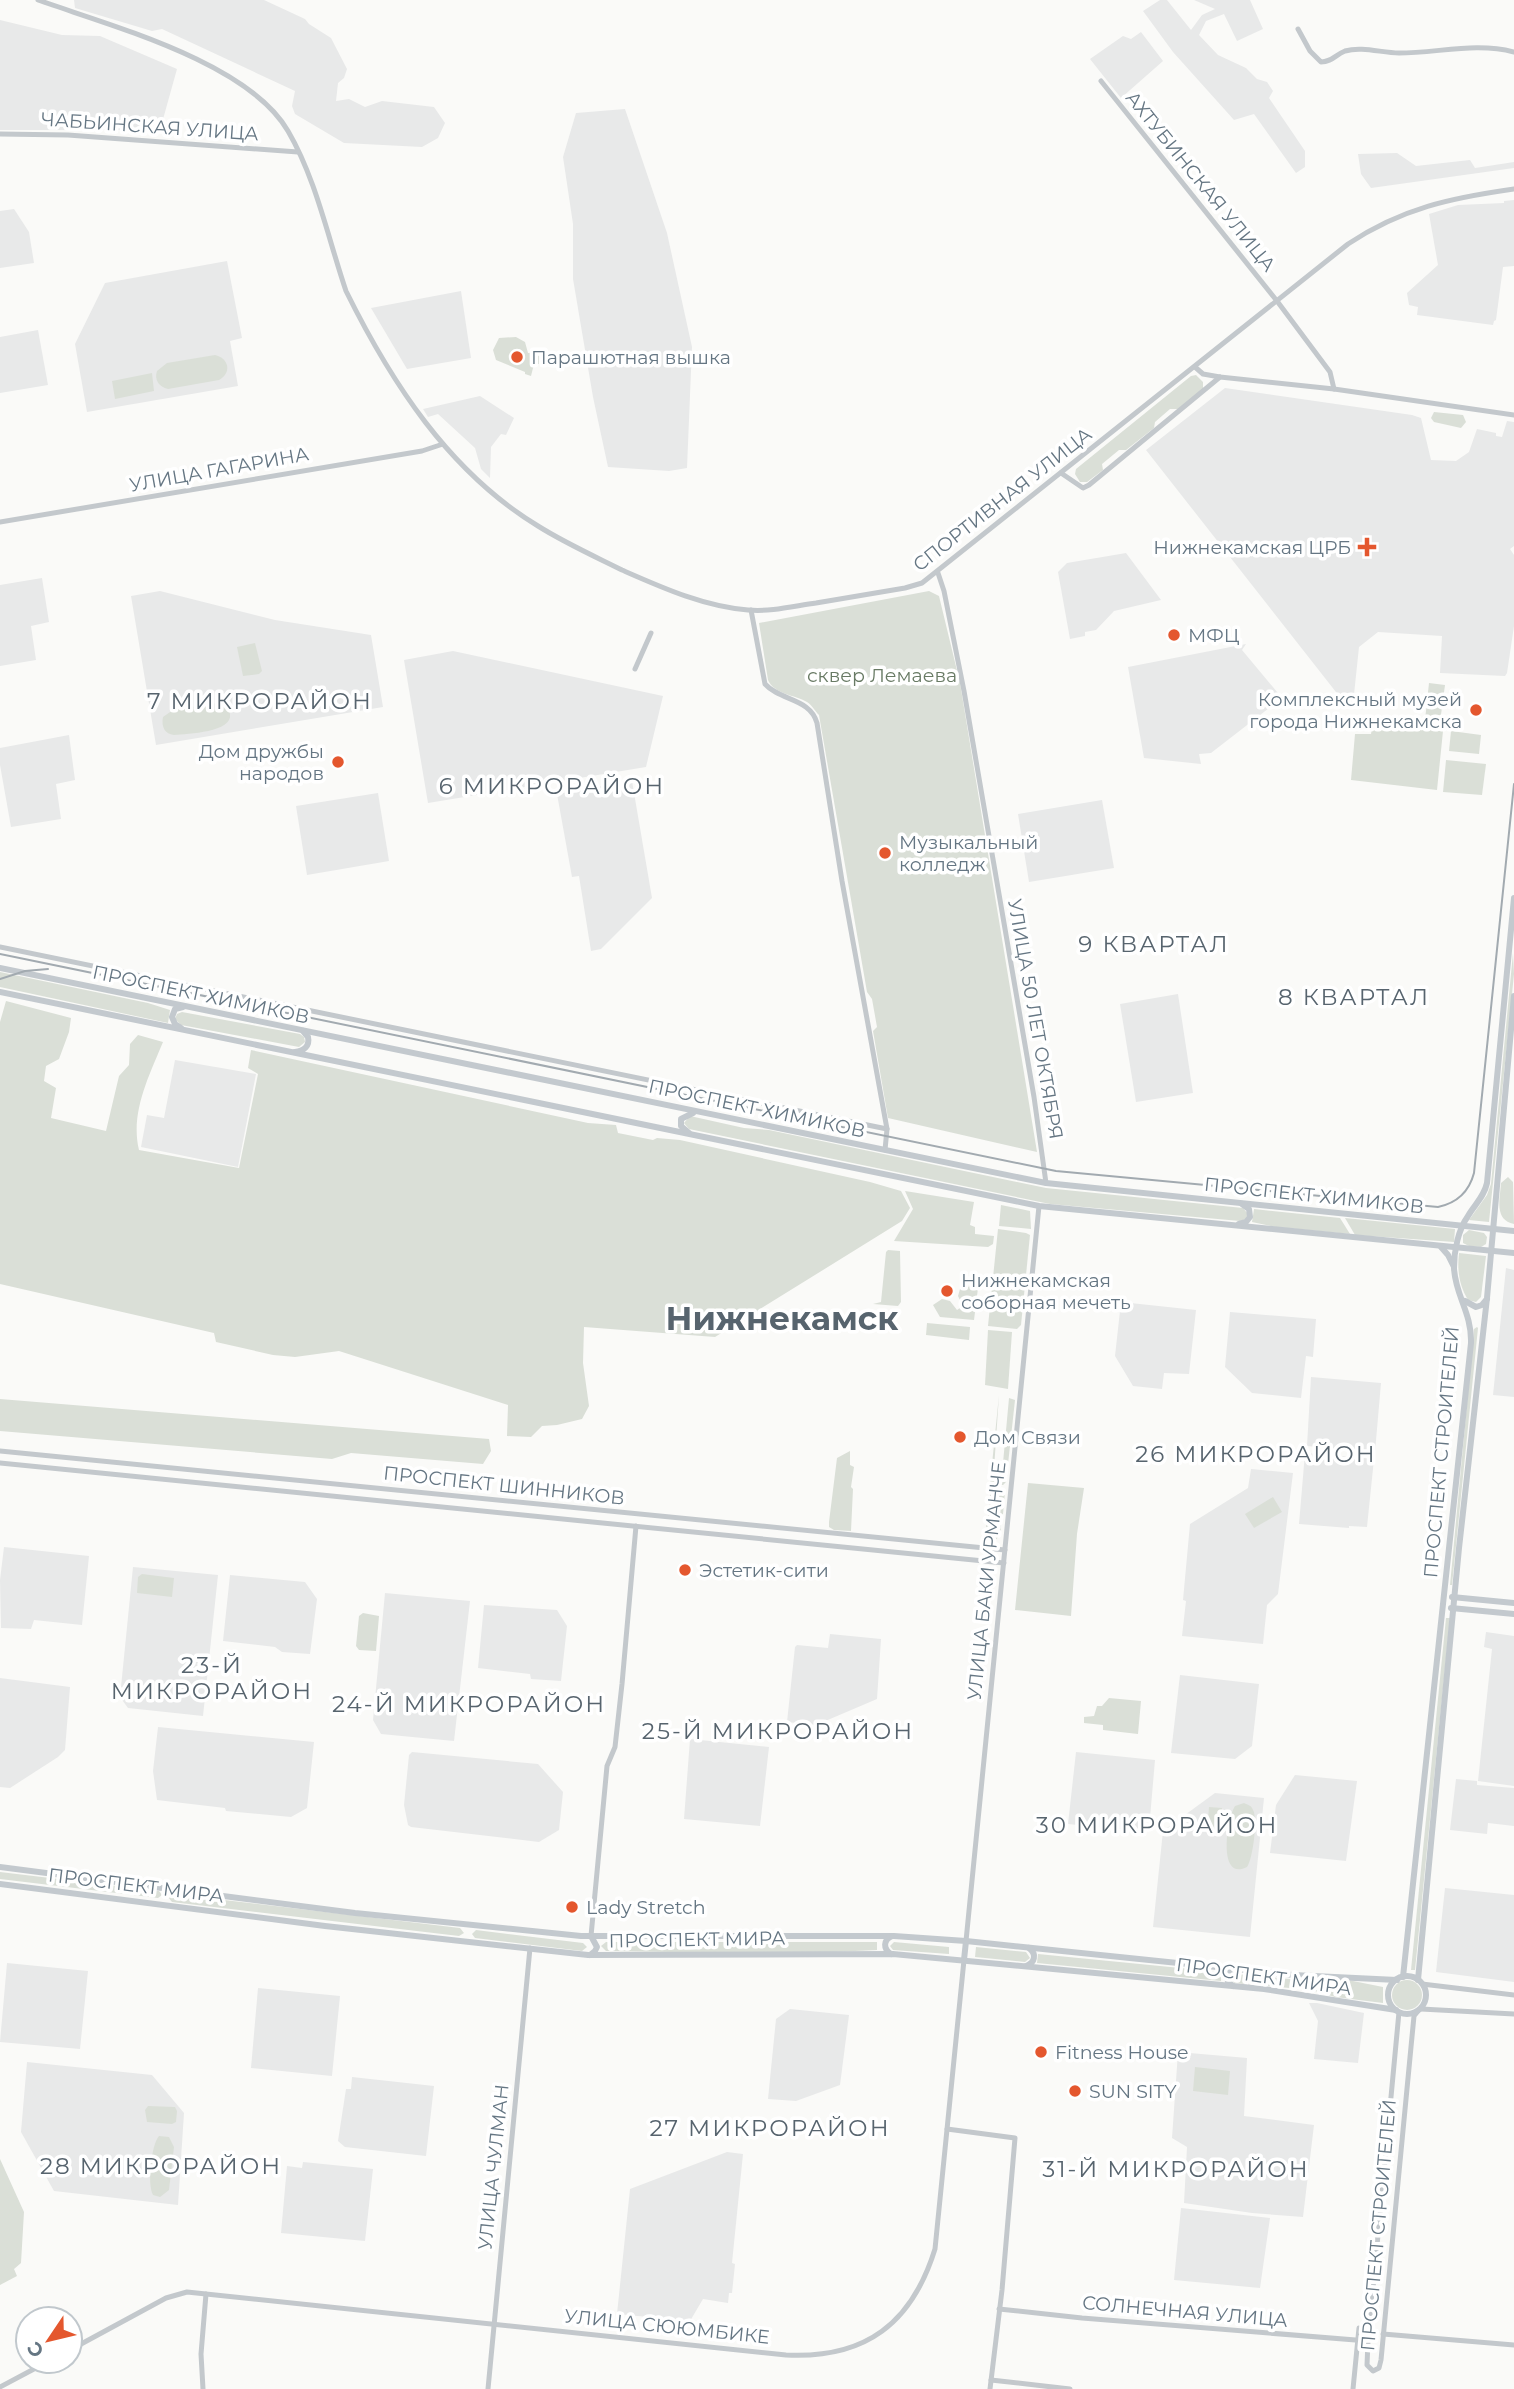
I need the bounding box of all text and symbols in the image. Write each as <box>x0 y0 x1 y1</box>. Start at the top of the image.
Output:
street label: АХТУБИНСКАЯ УЛИЦА <box>1121 87 1280 276</box>
street label: ЧАБЬИНСКАЯ УЛИЦА <box>40 107 259 146</box>
place label: Парашютная вышка <box>531 346 731 369</box>
marker: Парашютная вышка <box>509 349 525 365</box>
street label: СПОРТИВНАЯ УЛИЦА <box>908 423 1096 576</box>
street label: УЛИЦА ГАГАРИНА <box>128 442 310 497</box>
place label: Нижнекамская ЦРБ <box>1153 536 1351 559</box>
marker: Нижнекамская ЦРБ <box>1357 537 1377 557</box>
place label: МФЦ <box>1188 624 1240 647</box>
marker: МФЦ <box>1166 627 1182 643</box>
park label: сквер Лемаева <box>807 664 957 687</box>
district label: 7 МИКРОРАЙОН <box>147 687 373 715</box>
place label: Комплексный музей города Нижнекамска <box>1249 688 1462 733</box>
marker: Комплексный музей города Нижнекамска <box>1468 702 1484 718</box>
place label: Дом дружбы народов <box>199 740 324 785</box>
marker: Дом дружбы народов <box>330 754 346 770</box>
district label: 6 МИКРОРАЙОН <box>439 772 665 800</box>
place label: Музыкальный колледж <box>899 831 1038 876</box>
marker: Музыкальный колледж <box>877 845 893 861</box>
street label: УЛИЦА 50 ЛЕТ ОКТЯБРЯ <box>1003 897 1068 1141</box>
district label: 9 КВАРТАЛ <box>1078 930 1230 958</box>
street label: ПРОСПЕКТ ХИМИКОВ <box>90 960 311 1029</box>
district label: 8 КВАРТАЛ <box>1278 983 1430 1011</box>
street label: ПРОСПЕКТ ХИМИКОВ <box>646 1074 867 1143</box>
street label: ПРОСПЕКТ ХИМИКОВ <box>1203 1173 1425 1218</box>
place label: Нижнекамская соборная мечеть <box>961 1269 1131 1314</box>
marker: Нижнекамская соборная мечеть <box>939 1283 955 1299</box>
district label: Нижнекамск <box>665 1298 899 1338</box>
street label: ПРОСПЕКТ СТРОИТЕЛЕЙ <box>1419 1325 1464 1579</box>
place label: Дом Связи <box>974 1426 1081 1449</box>
marker: Дом Связи <box>952 1429 968 1445</box>
district label: 26 МИКРОРАЙОН <box>1135 1440 1377 1468</box>
street label: ПРОСПЕКТ ШИННИКОВ <box>382 1461 626 1510</box>
street label: УЛИЦА БАКИ УРМАНЧЕ <box>963 1461 1010 1701</box>
place label: Эстетик-сити <box>699 1559 829 1582</box>
marker: Эстетик-сити <box>677 1562 693 1578</box>
district label: 23-Й МИКРОРАЙОН <box>111 1651 313 1705</box>
district label: 24-Й МИКРОРАЙОН <box>332 1690 606 1718</box>
district label: 25-Й МИКРОРАЙОН <box>642 1717 914 1745</box>
district label: 30 МИКРОРАЙОН <box>1036 1811 1278 1839</box>
street label: ПРОСПЕКТ МИРА <box>47 1863 225 1908</box>
place label: Lady Stretch <box>586 1896 705 1919</box>
marker: Lady Stretch <box>564 1899 580 1915</box>
street label: ПРОСПЕКТ МИРА <box>608 1926 786 1953</box>
street label: ПРОСПЕКТ МИРА <box>1175 1953 1353 2000</box>
place label: Fitness House <box>1055 2041 1188 2064</box>
marker: Fitness House <box>1033 2044 1049 2060</box>
place label: SUN SITY <box>1089 2080 1177 2103</box>
street label: УЛИЦА ЧУЛМАН <box>473 2083 514 2251</box>
marker: SUN SITY <box>1067 2083 1083 2099</box>
street label: ПРОСПЕКТ СТРОИТЕЛЕЙ <box>1356 2098 1401 2352</box>
district label: 27 МИКРОРАЙОН <box>649 2114 891 2142</box>
district label: 28 МИКРОРАЙОН <box>40 2152 282 2180</box>
district label: 31-Й МИКРОРАЙОН <box>1042 2155 1310 2183</box>
street label: СОЛНЕЧНАЯ УЛИЦА <box>1081 2291 1289 2332</box>
street label: УЛИЦА СЮЮМБИКЕ <box>563 2304 771 2349</box>
north arrow <box>14 2305 84 2375</box>
text: С <box>22 2337 49 2362</box>

